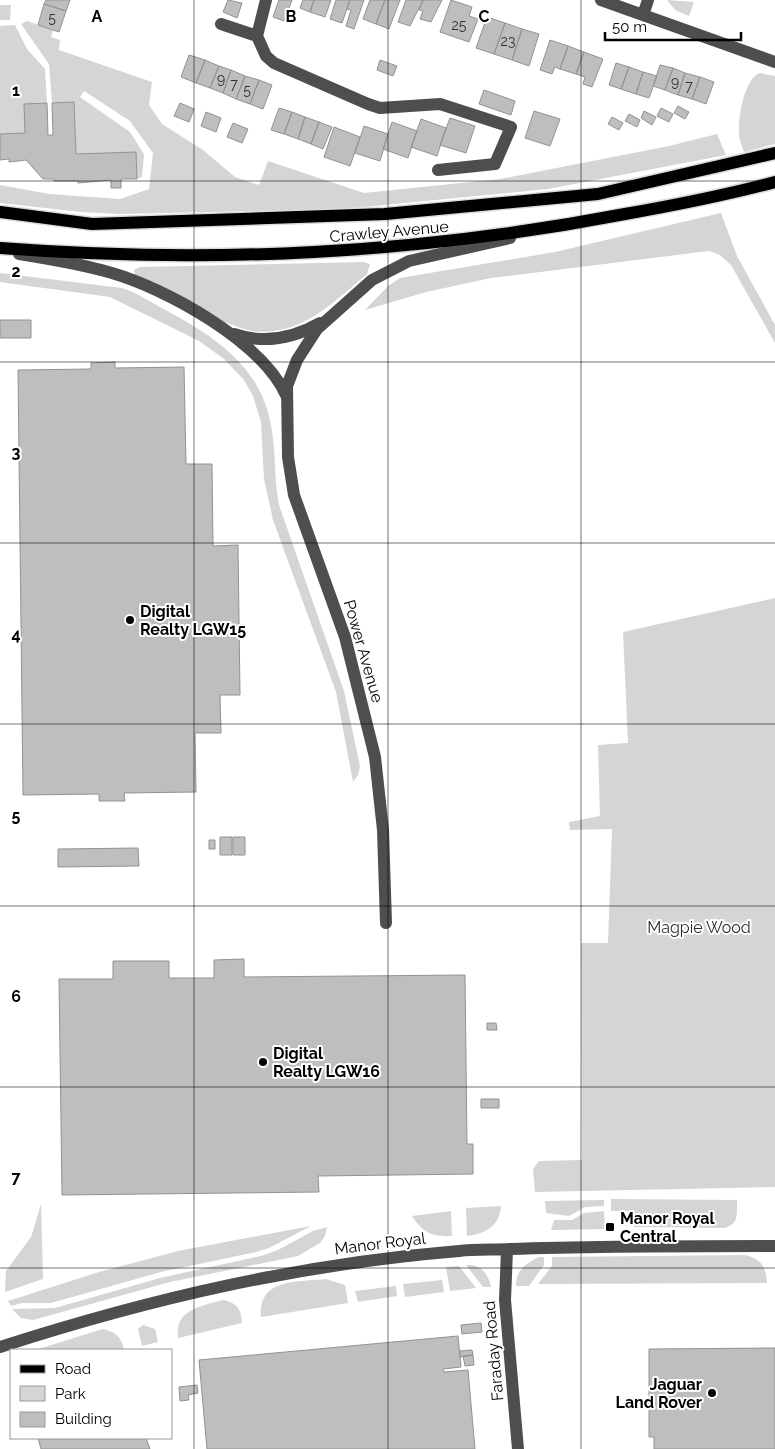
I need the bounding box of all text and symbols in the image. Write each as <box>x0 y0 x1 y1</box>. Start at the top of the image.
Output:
text: A <box>92 7 103 26</box>
text: B <box>286 7 297 26</box>
text: C <box>479 7 490 26</box>
house number: 5 <box>48 10 56 26</box>
scale bar <box>605 10 741 42</box>
house number: 25 <box>452 17 467 33</box>
text: 50 m <box>612 18 647 36</box>
house number: 23 <box>501 33 515 49</box>
house number: 9 <box>217 71 225 87</box>
house number: 9 <box>671 74 679 90</box>
house number: 7 <box>230 76 238 92</box>
house number: 7 <box>685 78 693 94</box>
text: 1 <box>12 81 20 100</box>
house number: 5 <box>243 82 251 98</box>
street label: Crawley Avenue <box>329 217 449 246</box>
text: 2 <box>11 262 21 281</box>
text: 3 <box>12 443 21 462</box>
street label: Power Avenue <box>340 598 387 705</box>
place label: Digital Realty LGW15 <box>140 602 246 639</box>
marker: Digital Realty LGW15 <box>124 614 136 626</box>
text: 4 <box>11 625 21 644</box>
text: 5 <box>12 806 21 825</box>
park label: Magpie Wood <box>647 918 751 937</box>
text: 6 <box>11 987 21 1006</box>
place label: Digital Realty LGW16 <box>273 1044 380 1081</box>
marker: Digital Realty LGW16 <box>257 1056 269 1068</box>
text: 7 <box>12 1168 21 1187</box>
place label: Manor Royal Central <box>620 1209 715 1246</box>
marker: Manor Royal Central <box>604 1221 616 1233</box>
street label: Manor Royal <box>333 1228 427 1259</box>
street label: Faraday Road <box>480 1300 507 1402</box>
legend <box>10 1349 172 1439</box>
text: Road <box>55 1360 91 1378</box>
place label: Jaguar Land Rover <box>616 1375 702 1412</box>
text: Park <box>55 1385 86 1403</box>
marker: Jaguar Land Rover <box>706 1387 718 1399</box>
text: Building <box>55 1410 112 1428</box>

